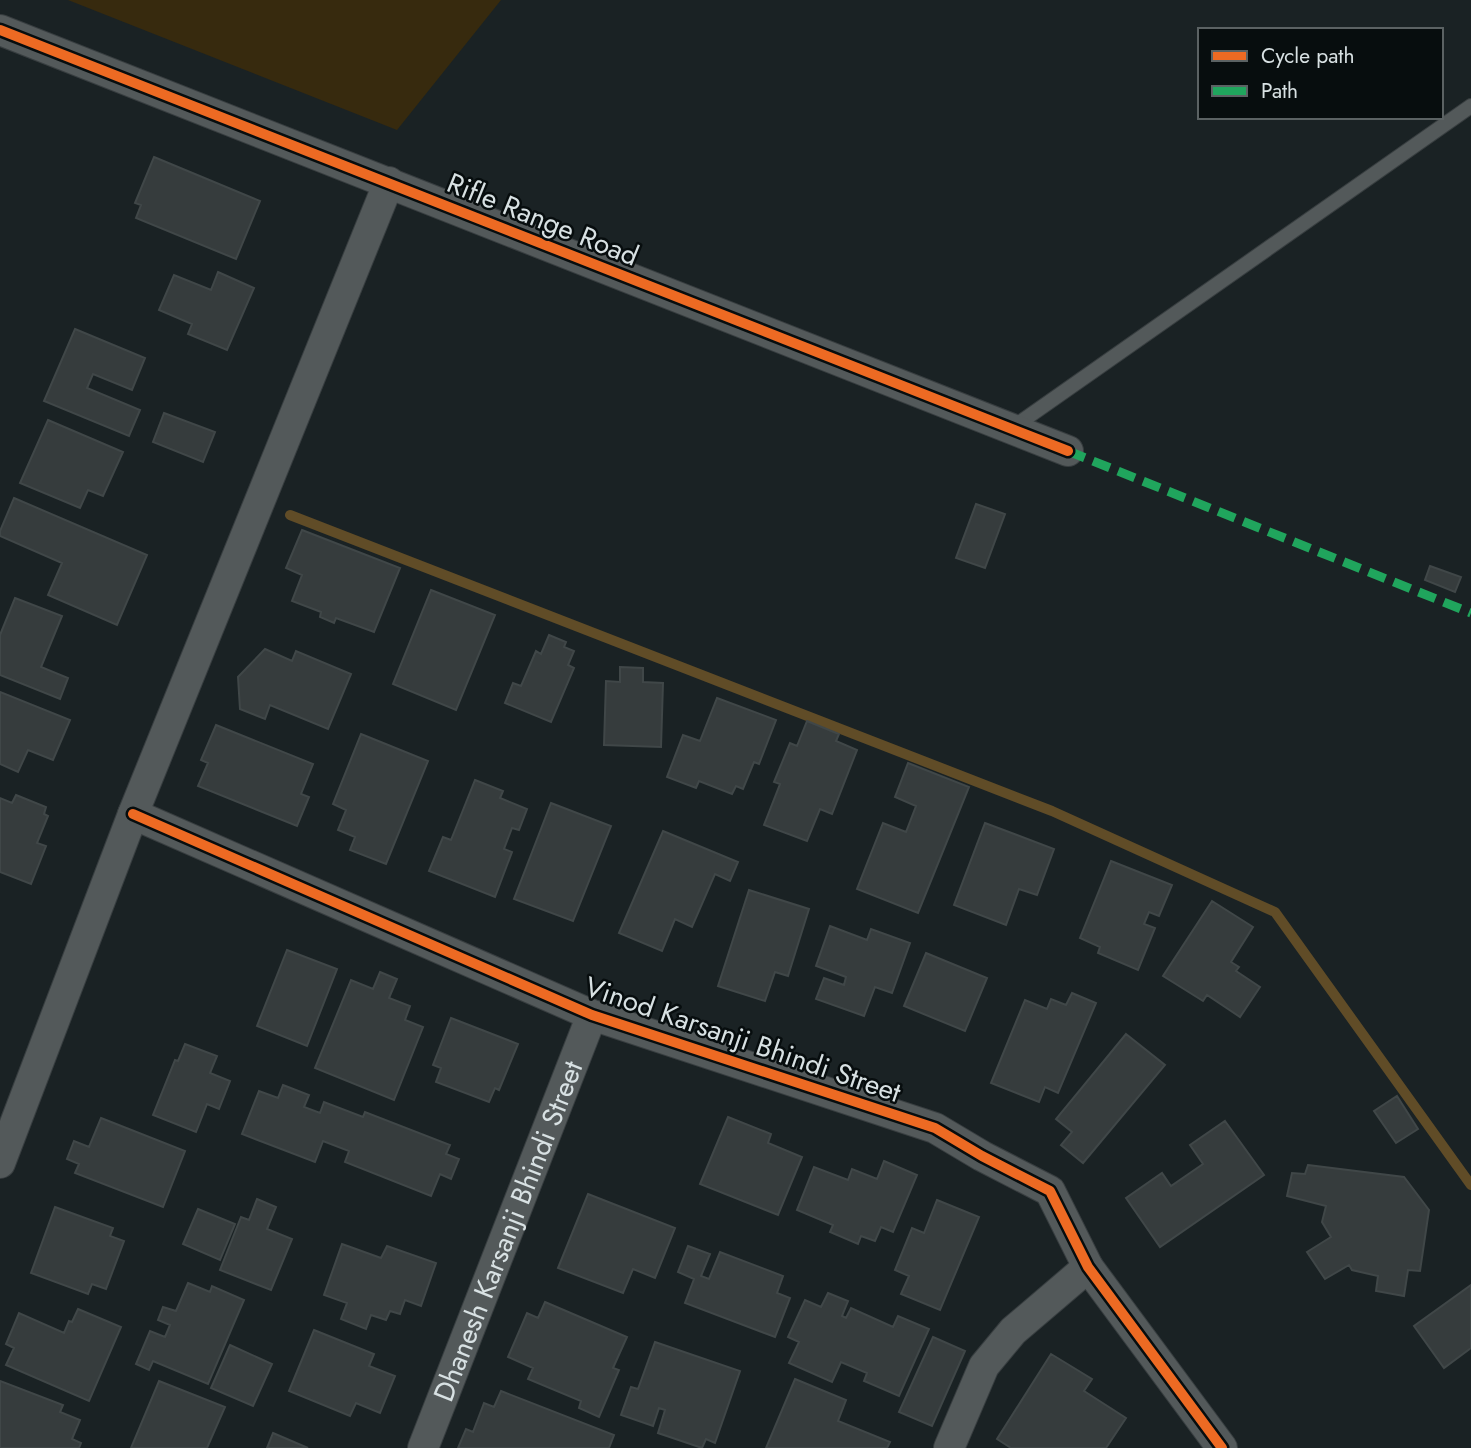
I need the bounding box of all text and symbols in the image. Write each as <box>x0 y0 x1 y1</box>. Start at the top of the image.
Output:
legend <box>1198 28 1443 119</box>
text: Cycle path <box>1261 41 1354 71</box>
text: Path <box>1261 76 1298 106</box>
street label: Rifle Range Road <box>441 162 645 277</box>
street label: Vinod Karsanji Bhindi Street <box>579 966 907 1113</box>
street label: Dhanesh Karsanji Bhindi Street <box>423 1055 593 1407</box>

